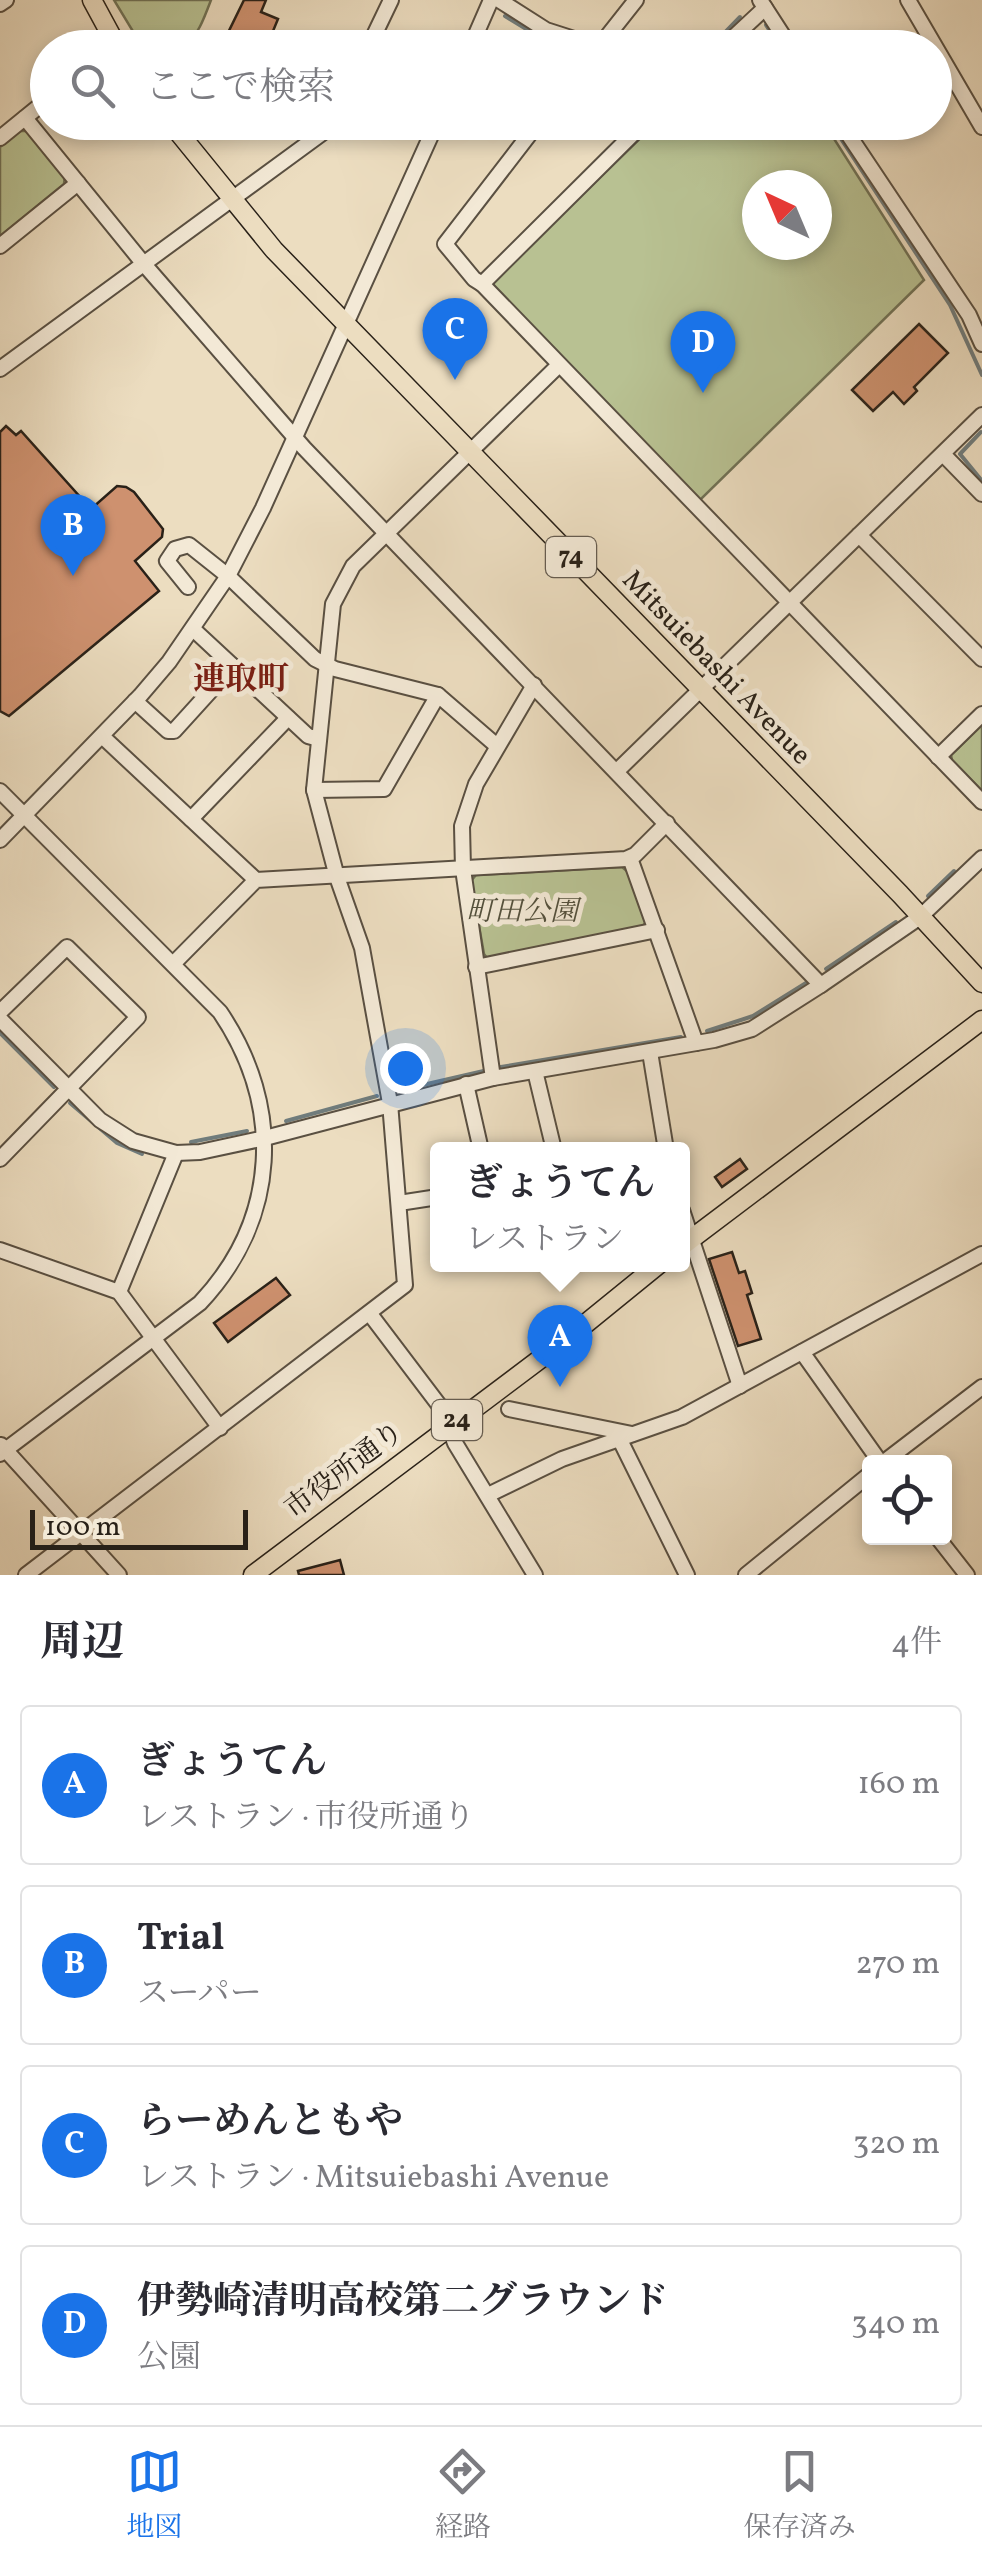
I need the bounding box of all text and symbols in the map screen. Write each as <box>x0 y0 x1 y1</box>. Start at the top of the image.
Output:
search box <box>30 30 952 140</box>
icon: search <box>65 58 120 113</box>
text: ここで検索 <box>145 63 335 116</box>
north arrow <box>742 170 832 260</box>
pin: C <box>422 298 488 380</box>
pin: D <box>670 310 736 393</box>
pin: B <box>40 494 106 576</box>
road number: 74 <box>546 537 596 577</box>
street label: Mitsuiebashi Avenue <box>613 562 819 774</box>
district label: 連取町 <box>193 659 289 703</box>
park label: 町田公園 <box>466 893 582 932</box>
your location <box>380 1043 431 1094</box>
popup <box>430 1142 690 1272</box>
text: ぎょうてん <box>465 1159 655 1212</box>
text: レストラン <box>465 1219 624 1263</box>
pin: A <box>528 1304 592 1387</box>
road number: 24 <box>432 1400 482 1440</box>
street label: 市役所通り <box>277 1413 413 1529</box>
map controls <box>862 1455 952 1545</box>
button: locate <box>862 1455 952 1545</box>
scale bar <box>30 1505 248 1550</box>
text: 100 m <box>45 1508 120 1547</box>
text: 周辺 <box>40 1615 124 1674</box>
text: 4件 <box>891 1622 942 1666</box>
text: ぎょうてん <box>137 1737 327 1790</box>
text: A <box>63 1763 86 1807</box>
text: 160 m <box>857 1763 940 1807</box>
text: レストラン · 市役所通り <box>137 1797 475 1841</box>
text: Trial <box>137 1913 225 1966</box>
text: B <box>64 1943 85 1987</box>
text: 270 m <box>855 1943 940 1987</box>
text: スーパー <box>137 1973 262 2017</box>
text: らーめんともや <box>137 2097 403 2150</box>
text: C <box>64 2123 85 2167</box>
text: 320 m <box>853 2123 940 2167</box>
text: レストラン · Mitsuiebashi Avenue <box>137 2157 609 2201</box>
text: 伊勢崎清明高校第二グラウンド <box>137 2277 669 2330</box>
text: D <box>63 2303 86 2347</box>
text: 340 m <box>851 2303 940 2347</box>
text: 公園 <box>137 2337 201 2381</box>
tab: 地図 <box>126 2444 182 2548</box>
tab: 経路 <box>435 2444 491 2548</box>
tab: 保存済み <box>744 2444 856 2548</box>

